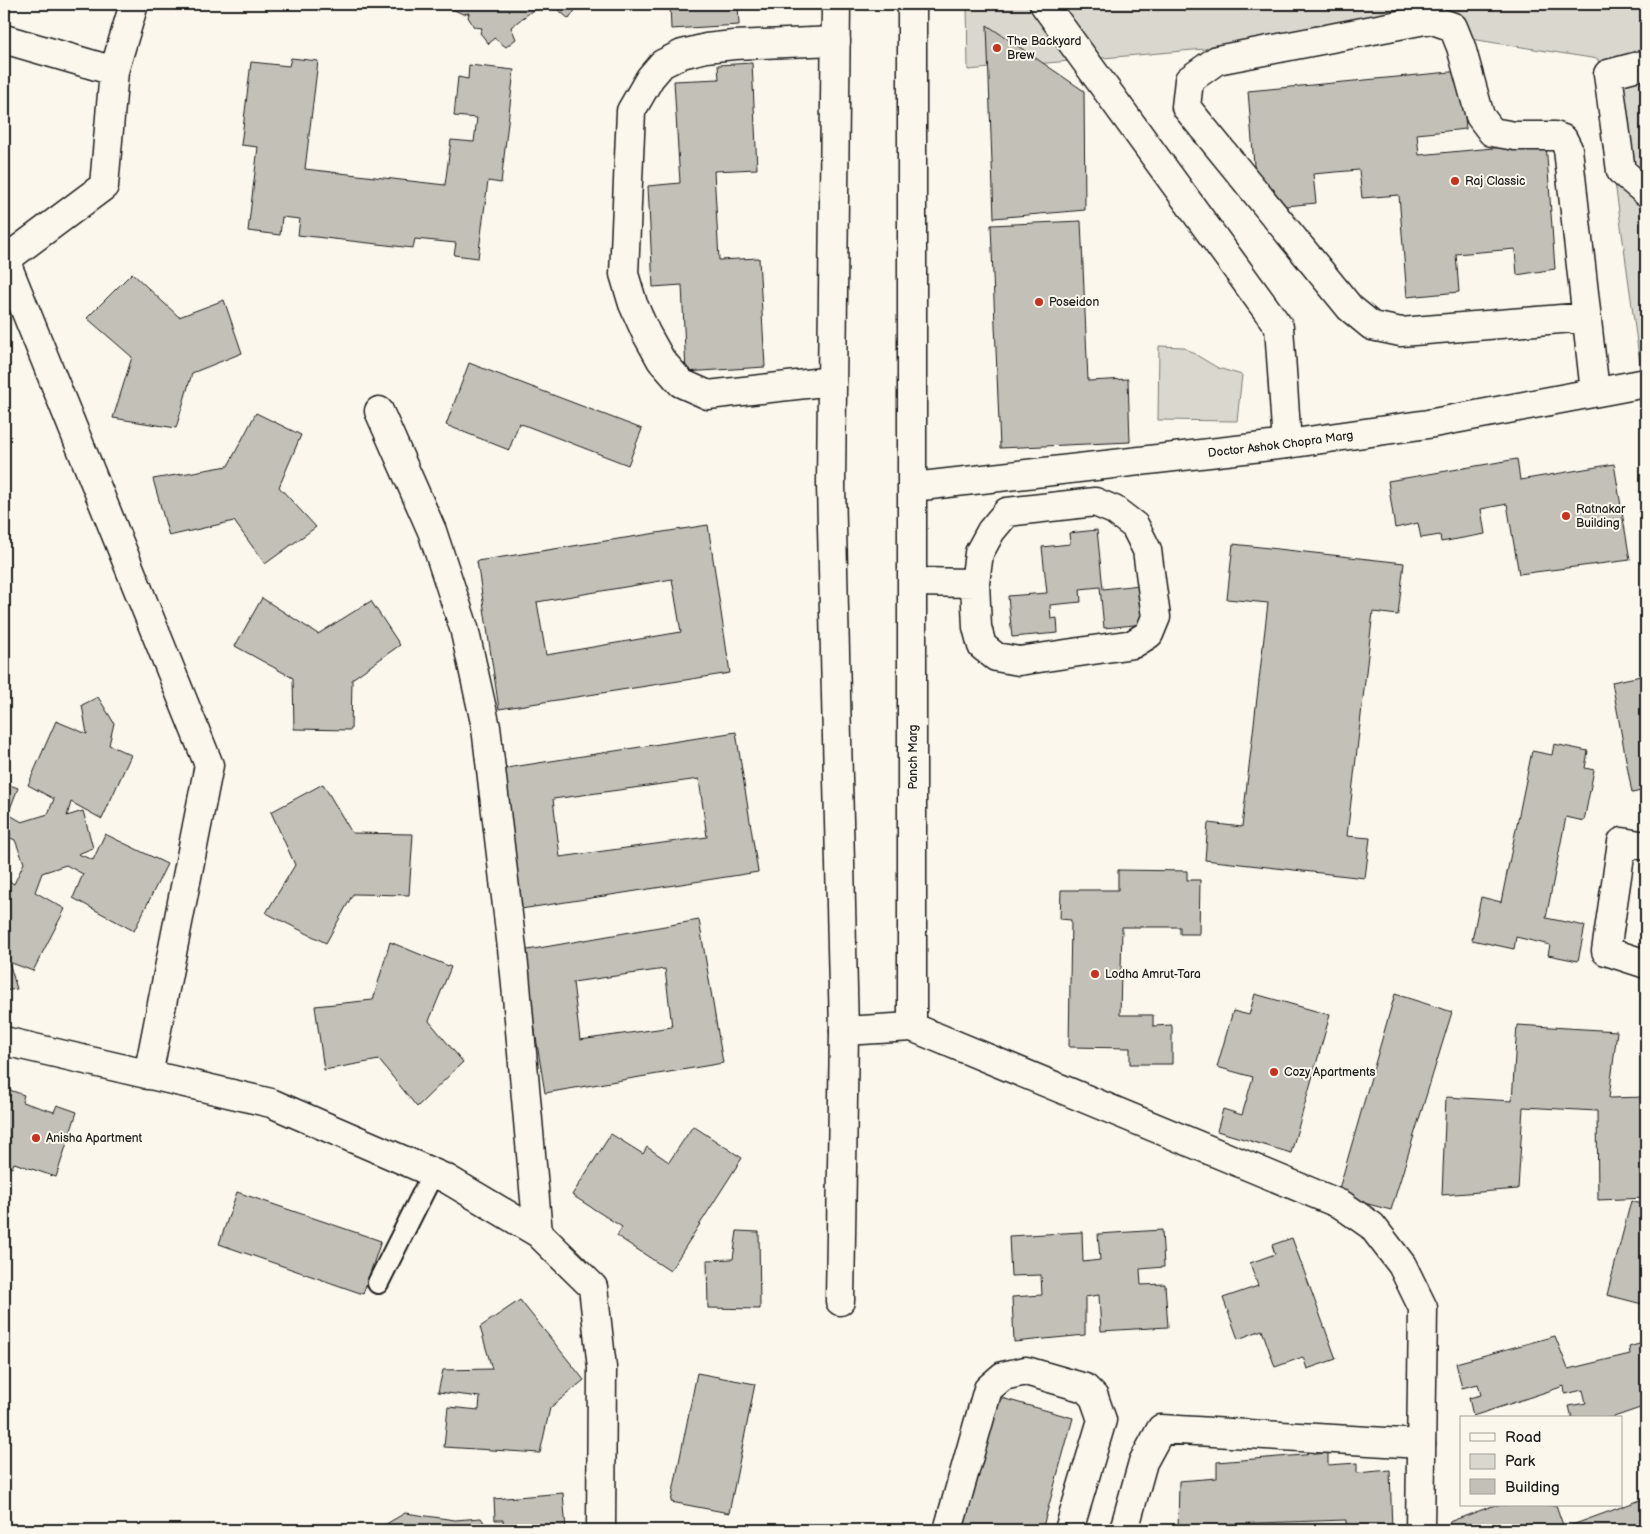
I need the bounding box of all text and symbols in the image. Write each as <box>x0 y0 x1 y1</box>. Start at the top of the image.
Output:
place label: The Backyard Brew <box>1007 34 1081 63</box>
marker: The Backyard Brew <box>991 42 1003 54</box>
place label: Raj Classic <box>1465 174 1525 189</box>
marker: Raj Classic <box>1449 175 1461 187</box>
place label: Poseidon <box>1049 295 1099 310</box>
marker: Poseidon <box>1033 296 1045 308</box>
street label: Doctor Ashok Chopra Marg <box>1207 427 1354 461</box>
place label: Ratnakar Building <box>1576 502 1626 531</box>
marker: Ratnakar Building <box>1560 510 1572 522</box>
street label: Panch Marg <box>906 724 921 790</box>
place label: Lodha Amrut-Tara <box>1105 967 1201 982</box>
marker: Lodha Amrut-Tara <box>1089 968 1101 980</box>
place label: Cozy Apartments <box>1284 1065 1375 1080</box>
marker: Cozy Apartments <box>1268 1066 1280 1078</box>
place label: Anisha Apartment <box>46 1131 143 1146</box>
marker: Anisha Apartment <box>30 1132 42 1144</box>
legend <box>1460 1416 1622 1506</box>
text: Road <box>1505 1428 1541 1447</box>
text: Park <box>1505 1452 1536 1471</box>
text: Building <box>1505 1478 1560 1497</box>

